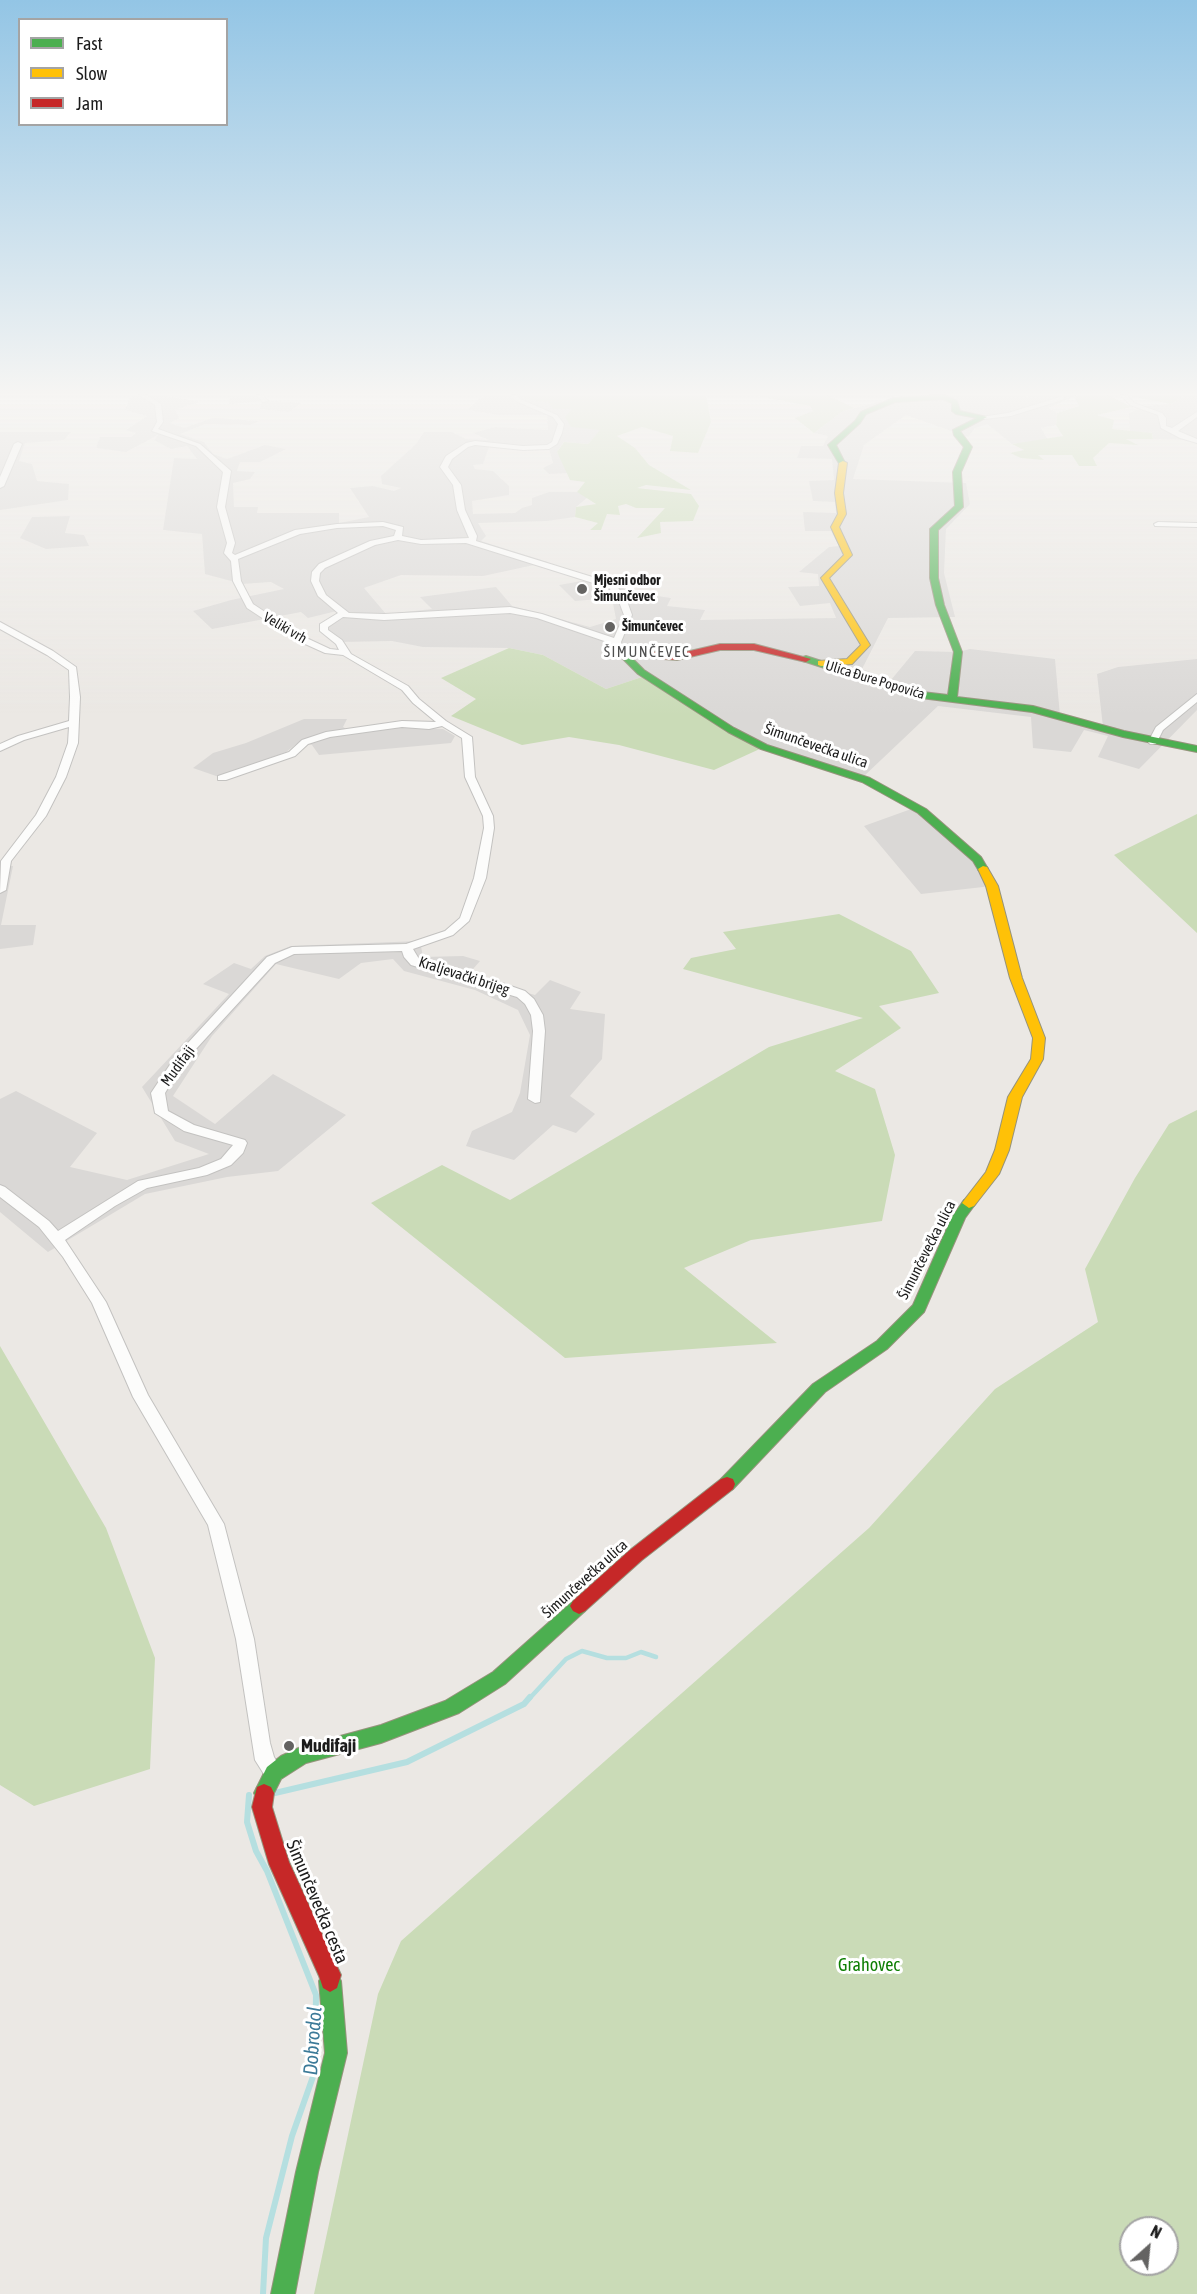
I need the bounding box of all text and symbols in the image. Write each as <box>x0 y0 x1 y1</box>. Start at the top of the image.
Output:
legend <box>18 18 228 126</box>
text: Fast <box>76 33 103 54</box>
text: Slow <box>76 63 107 84</box>
text: Jam <box>76 93 103 114</box>
place label: Mjesni odbor Šimunčevec <box>594 573 660 606</box>
marker: Mjesni odbor Šimunčevec <box>575 582 589 596</box>
street label: Veliki vrh <box>260 609 310 647</box>
place label: Šimunčevec <box>622 619 683 635</box>
marker: Šimunčevec <box>603 620 617 634</box>
district label: ŠIMUNČEVEC <box>604 643 690 661</box>
street label: Ulica Đure Popovića <box>823 657 927 703</box>
street label: Šimunčevečka ulica <box>762 720 870 772</box>
street label: Kraljevački brijeg <box>416 953 512 999</box>
street label: Mudifaji <box>157 1042 199 1090</box>
street label: Šimunčevečka ulica <box>894 1198 960 1302</box>
street label: Šimunčevečka ulica <box>539 1536 631 1622</box>
place label: Mudifaji <box>301 1735 356 1757</box>
marker: Mudifaji <box>282 1739 296 1753</box>
street label: Šimunčevečka cesta <box>281 1837 353 1967</box>
park label: Grahovec <box>838 1954 900 1976</box>
water label: Dobrodol <box>299 2006 327 2076</box>
north arrow <box>1119 2216 1179 2276</box>
text: N <box>1148 2222 1165 2242</box>

